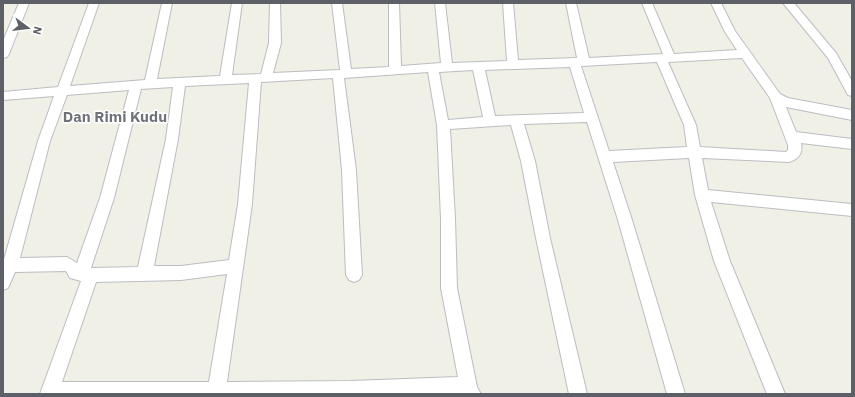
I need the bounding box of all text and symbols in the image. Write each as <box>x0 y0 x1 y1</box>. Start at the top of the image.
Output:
north arrow <box>8 8 48 48</box>
text: N <box>30 25 45 36</box>
district label: Dan Rimi Kudu <box>63 107 167 126</box>

